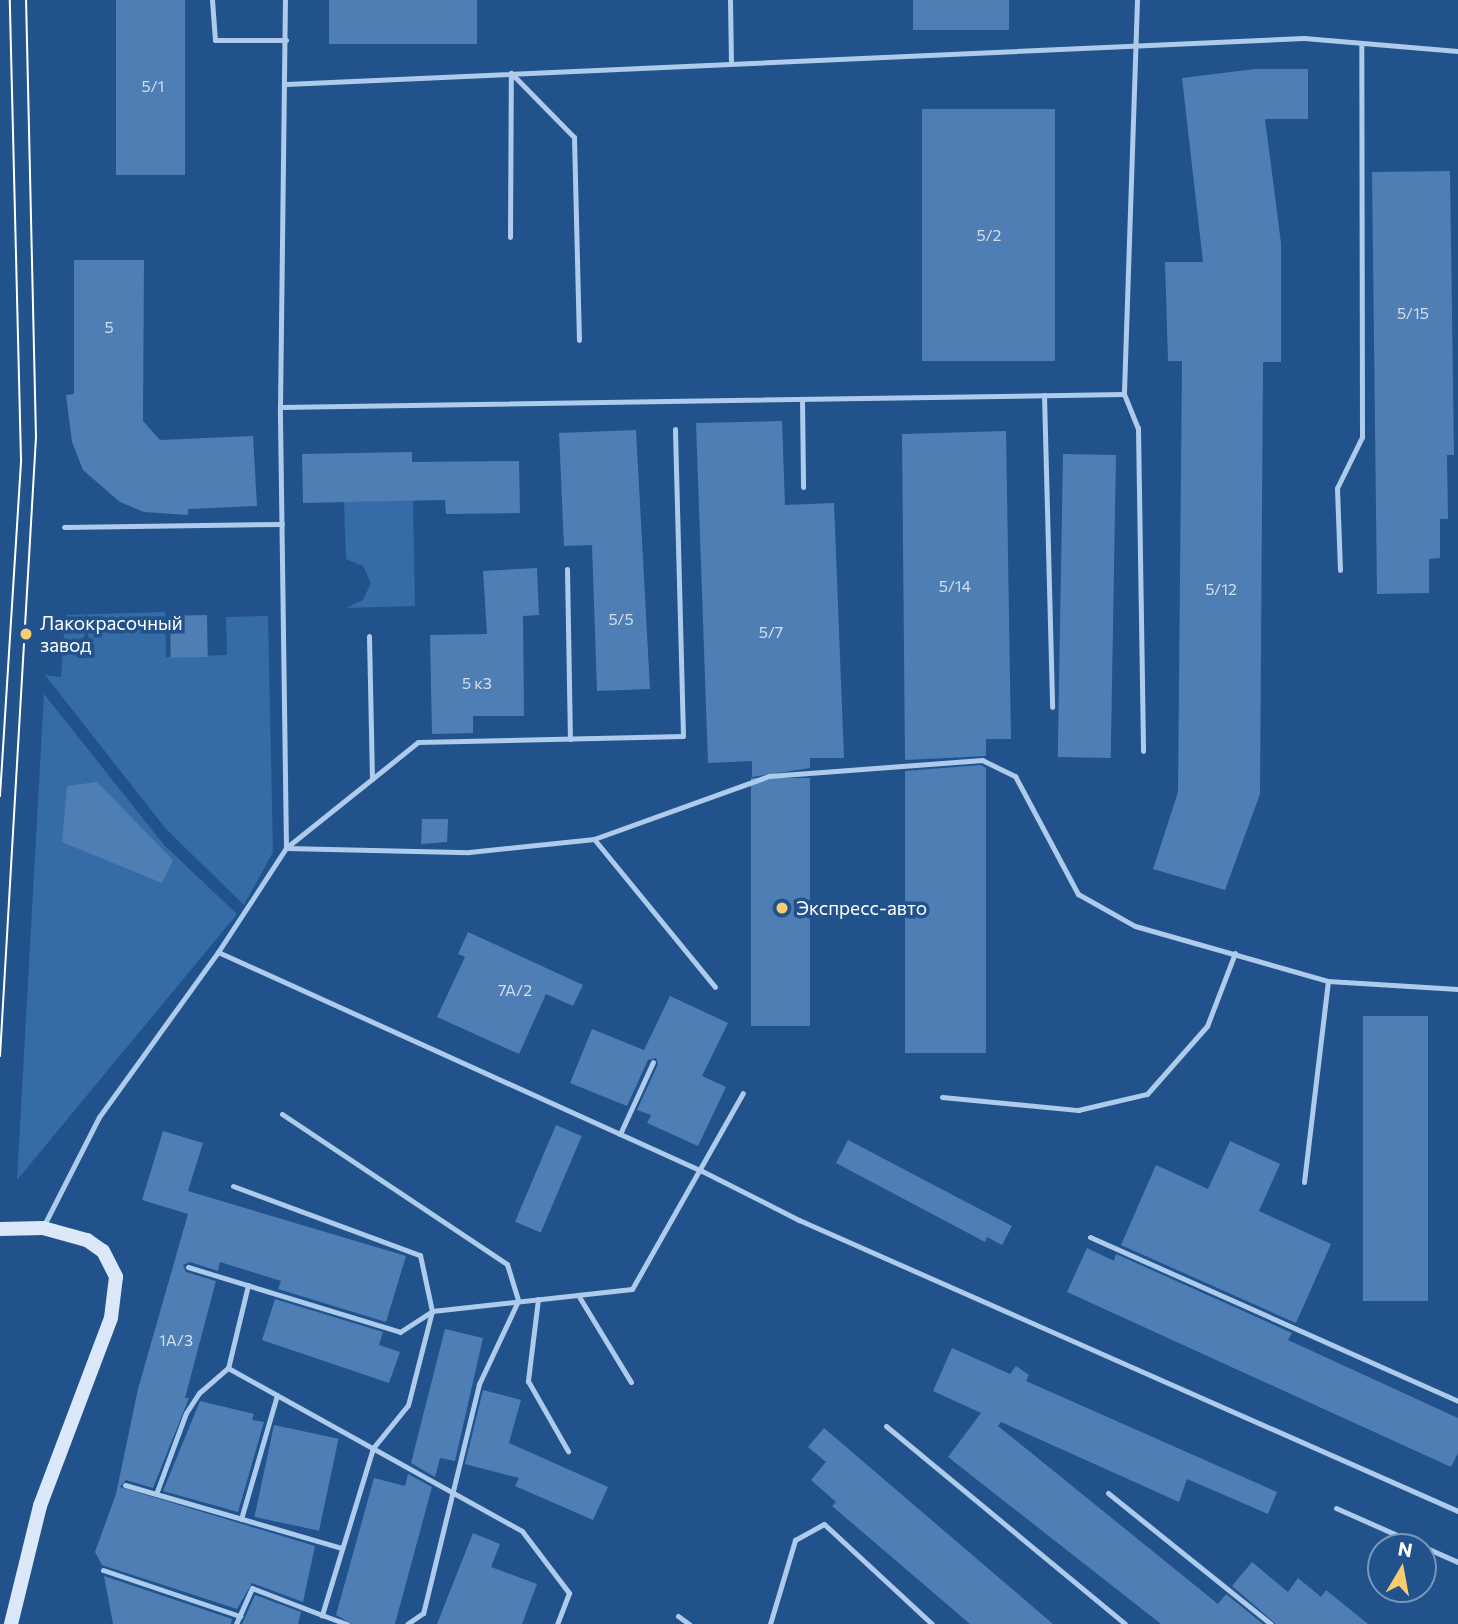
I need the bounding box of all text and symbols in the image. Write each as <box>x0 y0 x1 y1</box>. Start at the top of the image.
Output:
house number: 5/1 <box>142 76 164 96</box>
house number: 5/2 <box>977 225 1001 245</box>
house number: 5/15 <box>1397 303 1429 323</box>
house number: 5 <box>104 317 114 337</box>
house number: 5/14 <box>939 576 971 596</box>
house number: 5/12 <box>1205 579 1237 599</box>
house number: 5/5 <box>608 609 634 629</box>
place label: Лакокрасочный завод <box>40 612 183 656</box>
house number: 5/7 <box>759 622 783 642</box>
marker: Лакокрасочный завод <box>18 626 34 642</box>
house number: 5 к3 <box>462 673 492 693</box>
place label: Экспресс-авто <box>796 897 927 919</box>
marker: Экспресс-авто <box>774 900 790 916</box>
house number: 7А/2 <box>498 980 532 1000</box>
house number: 1А/3 <box>159 1330 193 1350</box>
north arrow <box>1367 1533 1437 1603</box>
text: N <box>1396 1536 1414 1561</box>

